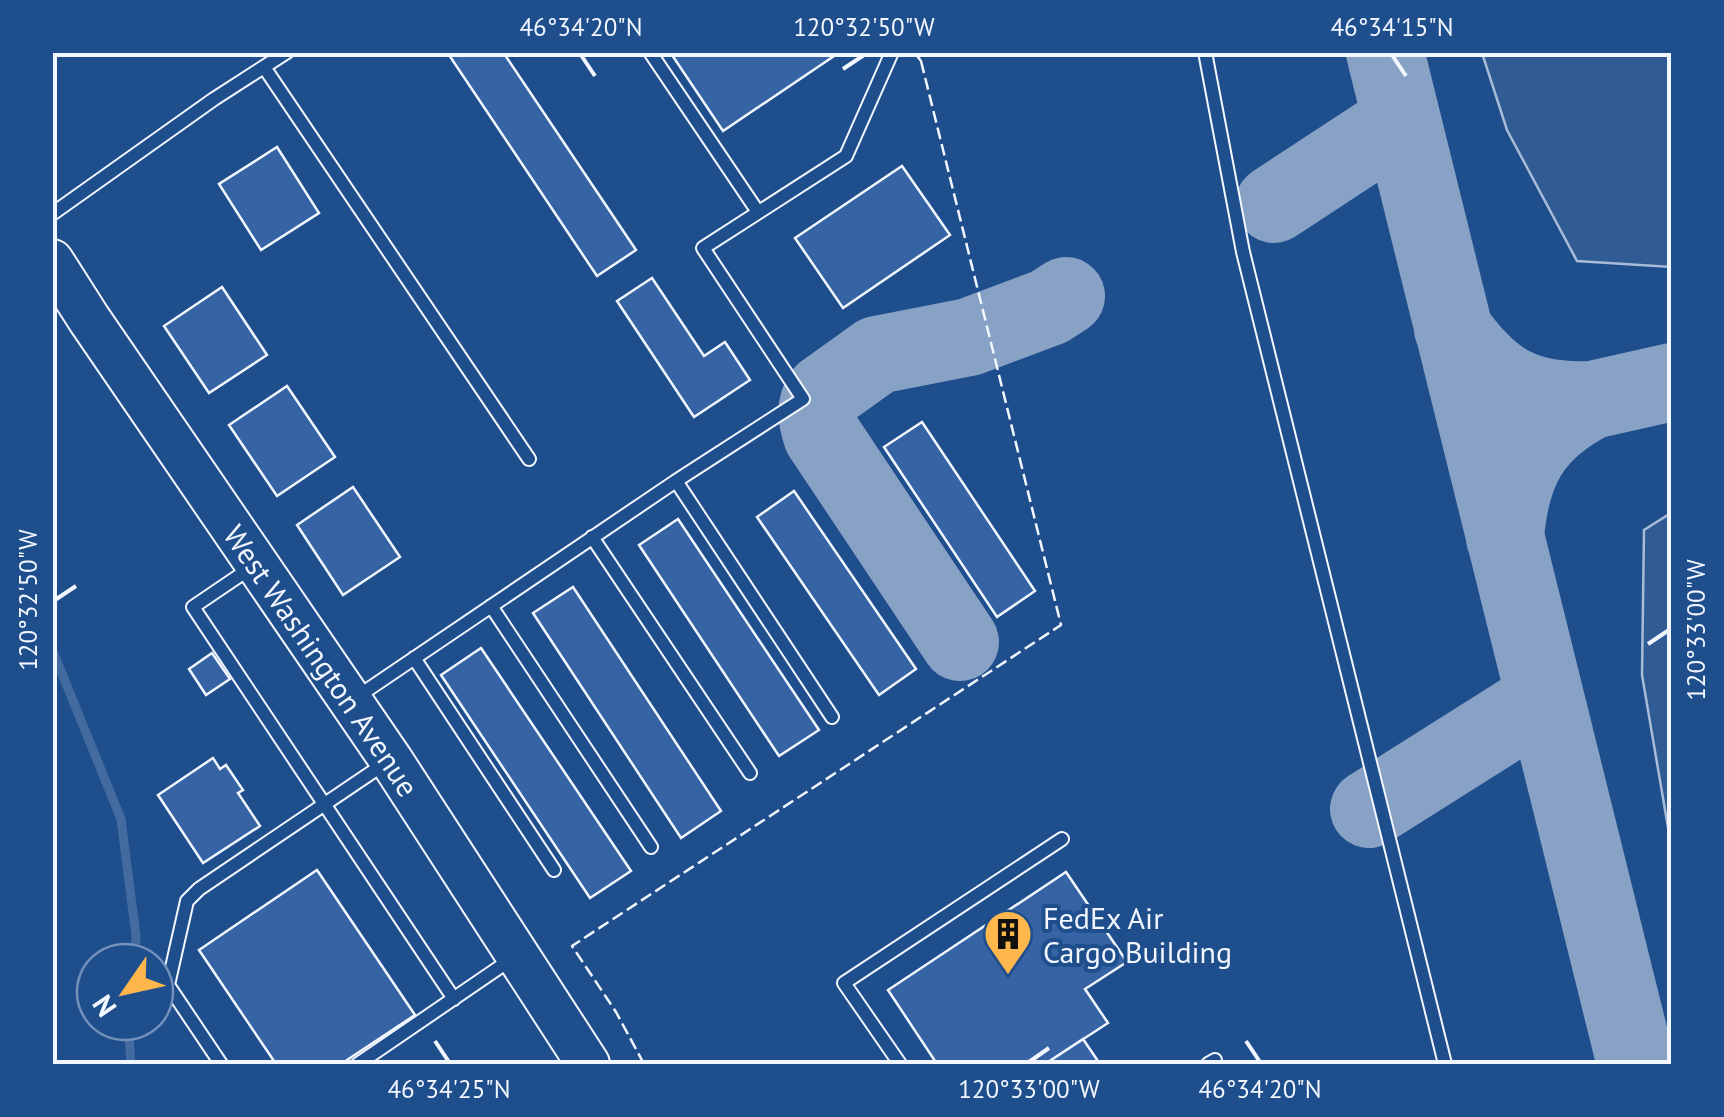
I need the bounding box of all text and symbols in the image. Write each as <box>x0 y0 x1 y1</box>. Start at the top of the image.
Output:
text: 46°34'20"N <box>519 11 643 43</box>
text: 120°32'50"W <box>793 11 935 43</box>
text: 46°34'15"N <box>1330 11 1454 43</box>
street label: West Washington Avenue <box>216 517 429 803</box>
text: 120°32'50"W <box>12 529 44 671</box>
text: 120°33'00"W <box>1680 559 1712 701</box>
place label: FedEx Air Cargo Building <box>1043 898 1232 971</box>
building icon: FedEx Air Cargo Building <box>982 908 1034 976</box>
north arrow <box>75 942 175 1042</box>
text: N <box>83 988 124 1024</box>
text: 46°34'25"N <box>387 1073 511 1105</box>
text: 120°33'00"W <box>958 1073 1100 1105</box>
text: 46°34'20"N <box>1198 1073 1322 1105</box>

